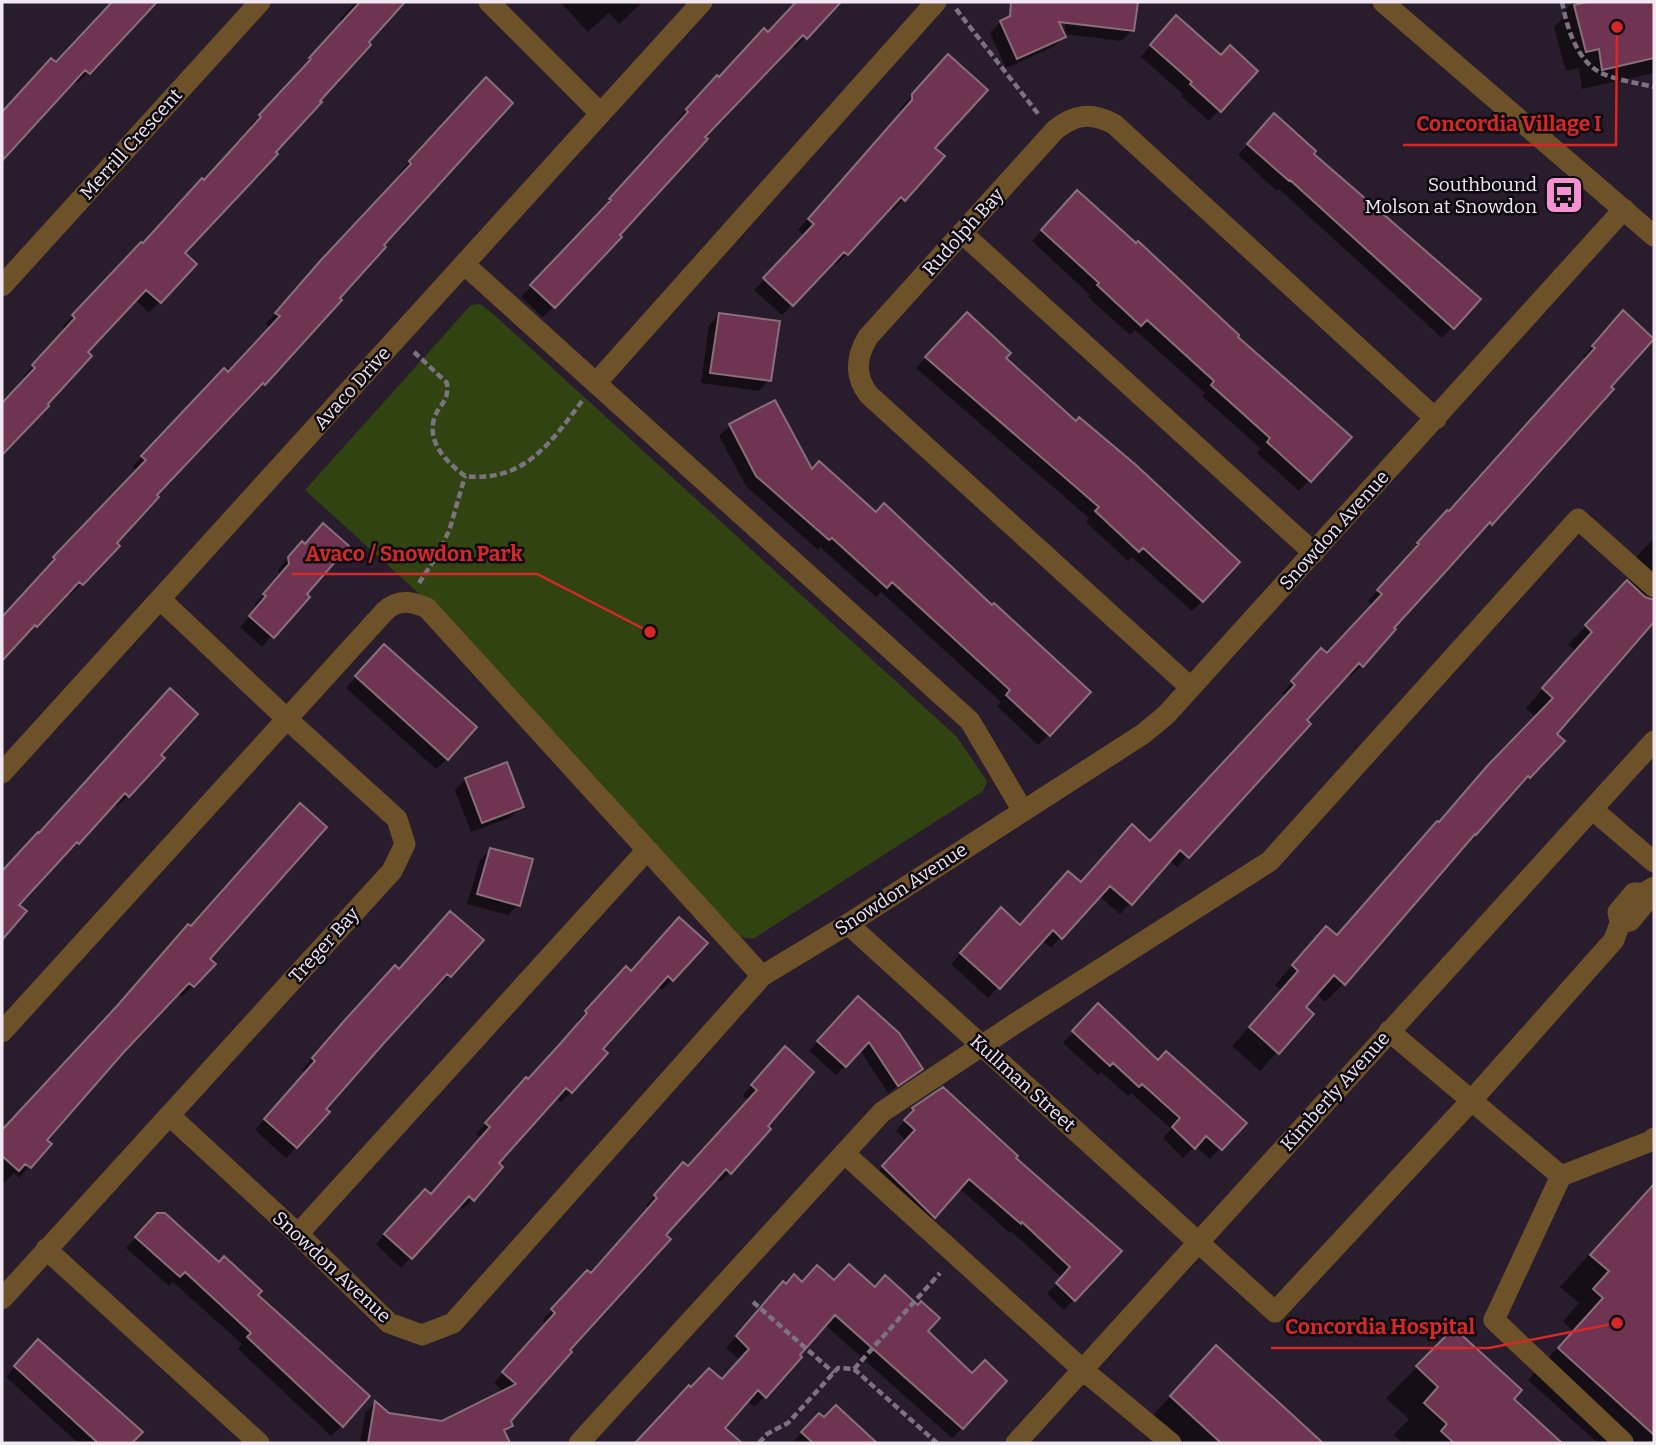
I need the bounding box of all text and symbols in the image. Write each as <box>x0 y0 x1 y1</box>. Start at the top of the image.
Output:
street label: Merrill Crescent <box>75 84 187 204</box>
callout: Concordia Village I <box>1403 103 1616 145</box>
text: Concordia Village I <box>1416 111 1602 137</box>
place label: Southbound Molson at Snowdon <box>1365 173 1537 218</box>
bus stop icon: Southbound Molson at Snowdon <box>1543 174 1585 216</box>
street label: Rudolph Bay <box>918 183 1009 281</box>
street label: Avaco Drive <box>309 342 395 434</box>
street label: Snowdon Avenue <box>1274 465 1394 595</box>
callout: Avaco / Snowdon Park <box>292 532 537 574</box>
text: Avaco / Snowdon Park <box>305 541 523 567</box>
street label: Snowdon Avenue <box>831 838 971 940</box>
street label: Treger Bay <box>284 902 365 988</box>
street label: Kimberly Avenue <box>1276 1027 1394 1155</box>
street label: Kullman Street <box>966 1030 1080 1136</box>
street label: Snowdon Avenue <box>268 1206 396 1328</box>
callout: Concordia Hospital <box>1271 1306 1489 1348</box>
text: Concordia Hospital <box>1285 1314 1475 1340</box>

